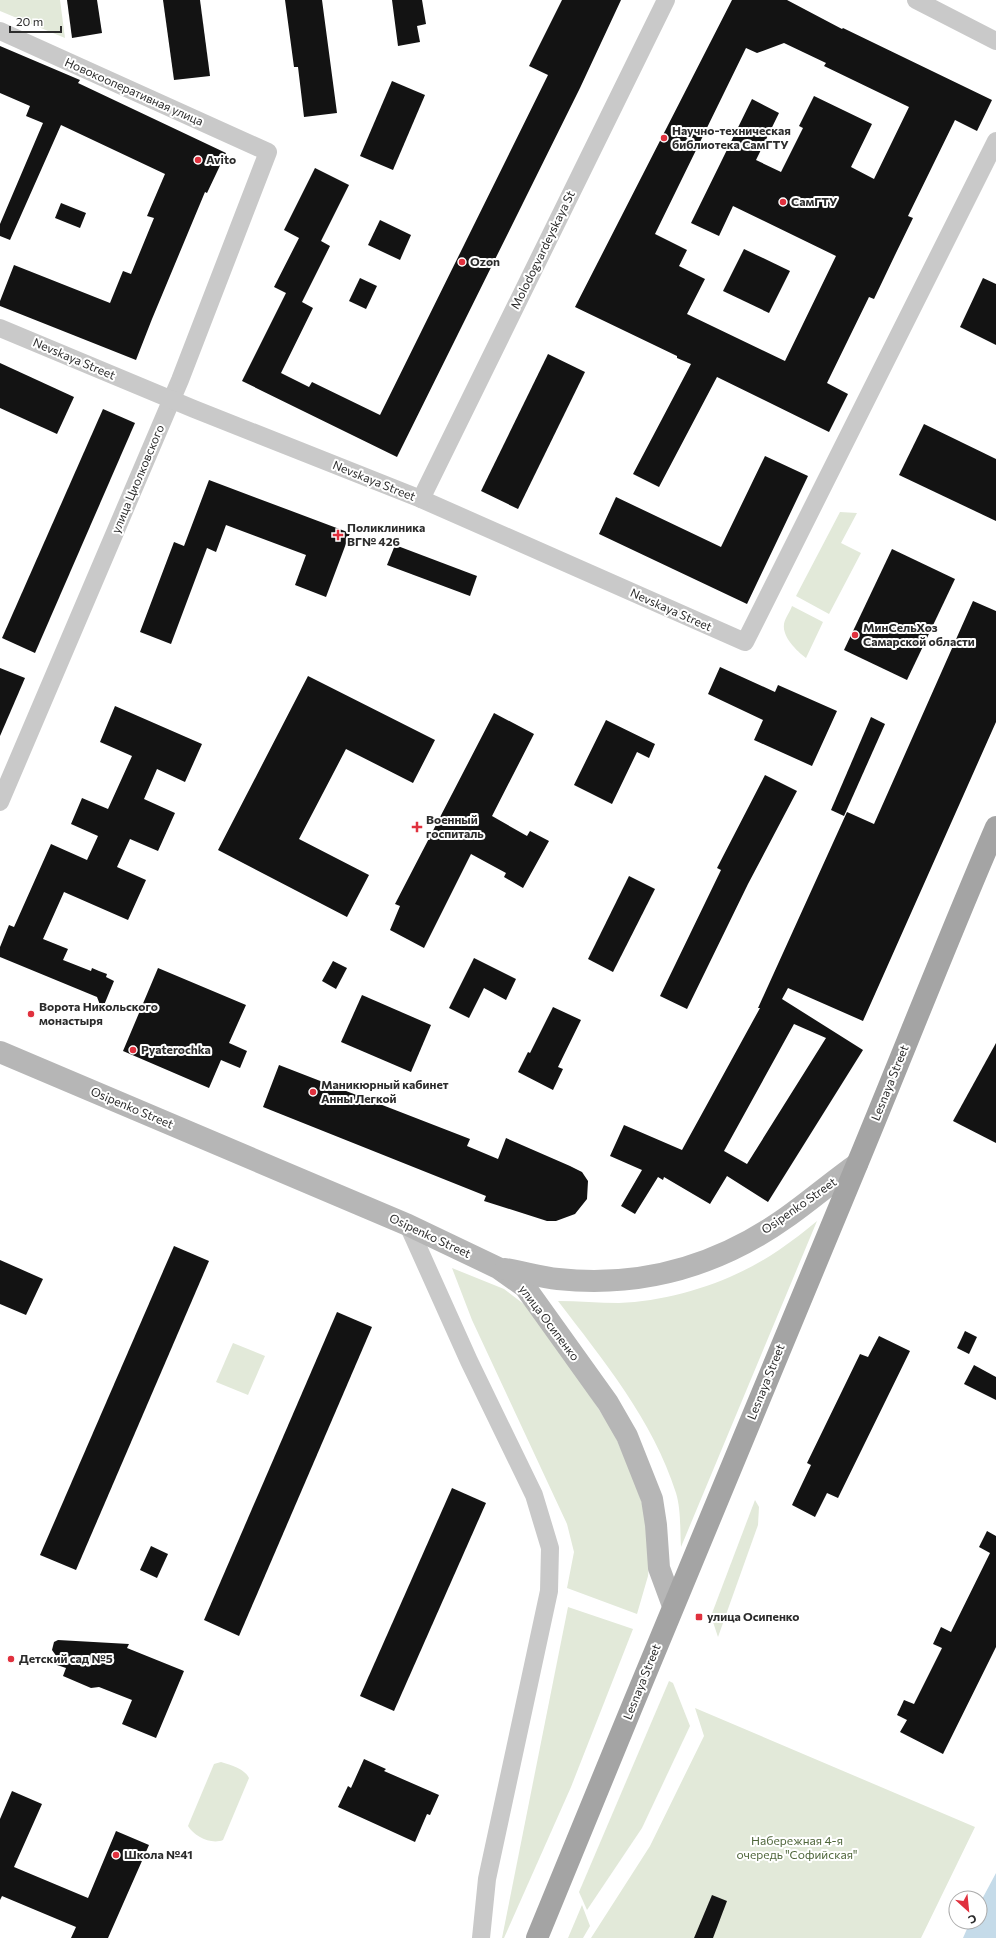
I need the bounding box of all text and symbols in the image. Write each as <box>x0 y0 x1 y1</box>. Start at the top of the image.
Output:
scale bar <box>10 8 61 34</box>
text: 20 m <box>16 14 43 28</box>
street label: Новокооперативная улица <box>63 54 206 128</box>
place label: Научно-техническая библиотека СамГТУ <box>672 123 791 151</box>
marker: Научно-техническая библиотека СамГТУ <box>659 133 669 143</box>
place label: Avito <box>206 152 236 166</box>
marker: Avito <box>193 155 203 165</box>
street label: Molodogvardeyskaya St <box>507 188 577 311</box>
place label: СамГТУ <box>791 194 838 208</box>
marker: СамГТУ <box>778 197 788 207</box>
place label: Ozon <box>470 254 500 268</box>
marker: Ozon <box>457 257 467 267</box>
street label: Nevskaya Street <box>31 334 118 382</box>
street label: улица Циолковского <box>108 422 166 535</box>
street label: Nevskaya Street <box>331 457 418 503</box>
place label: Поликлиника ВГ№ 426 <box>347 520 425 548</box>
marker: Поликлиника ВГ№ 426 <box>332 529 344 541</box>
street label: Nevskaya Street <box>628 585 715 633</box>
place label: МинСельХоз Самарской области <box>863 620 975 648</box>
marker: МинСельХоз Самарской области <box>850 630 860 640</box>
place label: Военный госпиталь <box>426 812 484 840</box>
marker: Военный госпиталь <box>411 821 423 833</box>
place label: Ворота Никольского монастыря <box>39 999 158 1027</box>
marker: Ворота Никольского монастыря <box>26 1009 36 1019</box>
place label: Pyaterochka <box>141 1042 211 1056</box>
street label: Lesnaya Street <box>868 1043 911 1122</box>
marker: Pyaterochka <box>128 1045 138 1055</box>
place label: Маникюрный кабинет Анны Легкой <box>321 1077 449 1105</box>
street label: Osipenko Street <box>89 1083 176 1131</box>
marker: Маникюрный кабинет Анны Легкой <box>308 1087 318 1097</box>
street label: Osipenko Street <box>758 1174 839 1236</box>
street label: Osipenko Street <box>387 1210 473 1260</box>
street label: улица Осипенко <box>517 1282 583 1363</box>
street label: Lesnaya Street <box>744 1342 787 1421</box>
place label: улица Осипенко <box>707 1609 800 1623</box>
marker: улица Осипенко <box>694 1612 704 1622</box>
street label: Lesnaya Street <box>620 1642 663 1721</box>
place label: Детский сад №5 <box>19 1651 113 1665</box>
marker: Детский сад №5 <box>6 1654 16 1664</box>
park label: Набережная 4-я очередь "Софийская" <box>736 1833 858 1861</box>
place label: Школа №41 <box>124 1847 193 1861</box>
marker: Школа №41 <box>111 1850 121 1860</box>
north arrow <box>948 1890 988 1930</box>
text: С <box>966 1912 979 1927</box>

